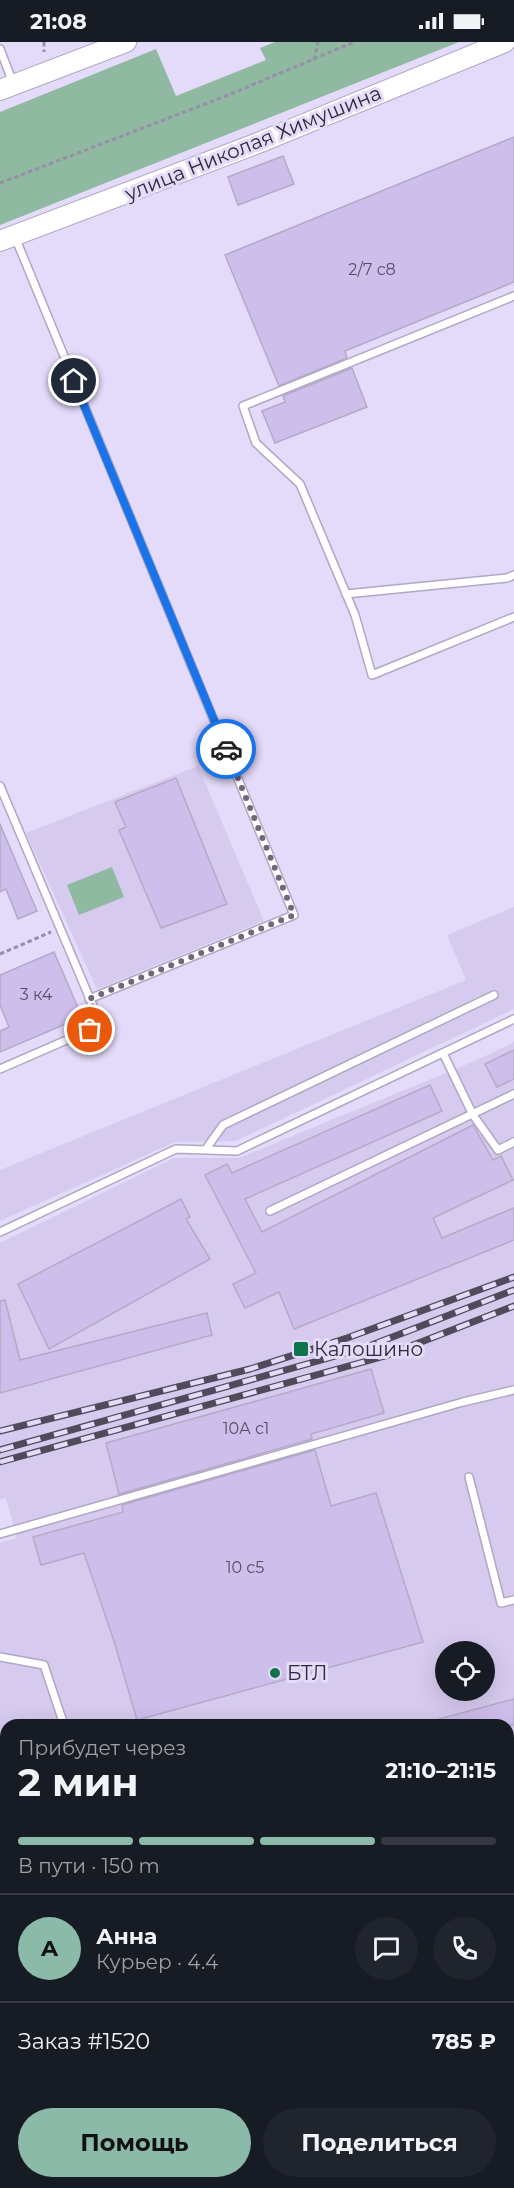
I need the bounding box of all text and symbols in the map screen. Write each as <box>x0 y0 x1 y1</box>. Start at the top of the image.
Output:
text: 21:08 <box>30 8 87 35</box>
street label: улица Николая Химушина <box>120 80 385 206</box>
house number: 2/7 с8 <box>348 260 396 279</box>
pin <box>48 355 99 406</box>
icon: home <box>57 364 90 397</box>
courier <box>196 719 256 779</box>
icon: car <box>210 733 243 766</box>
house number: 3 к4 <box>20 985 53 1004</box>
pin <box>64 1004 115 1055</box>
icon: bag <box>73 1013 106 1046</box>
place label: Калошино <box>314 1337 423 1361</box>
marker: Калошино <box>292 1340 310 1358</box>
house number: 10А с1 <box>223 1419 269 1438</box>
house number: 10 с5 <box>226 1558 264 1577</box>
map controls <box>435 1641 495 1701</box>
button: locate <box>435 1641 495 1701</box>
place label: БТЛ <box>287 1661 328 1685</box>
marker: БТЛ <box>268 1666 282 1680</box>
text: Прибудет через <box>18 1736 186 1760</box>
text: 21:10–21:15 <box>385 1757 496 1784</box>
text: 2 мин <box>18 1758 139 1806</box>
text: В пути · 150 m <box>18 1854 160 1878</box>
button: chat <box>355 1917 418 1980</box>
button: phone <box>433 1917 496 1980</box>
text: Анна <box>96 1923 157 1950</box>
text: А <box>41 1935 58 1962</box>
text: Курьер · 4.4 <box>96 1950 218 1974</box>
text: Заказ #1520 <box>18 2028 150 2055</box>
text: 785 ₽ <box>432 2028 496 2055</box>
button: Помощь <box>18 2108 251 2177</box>
button: Поделиться <box>263 2108 496 2177</box>

